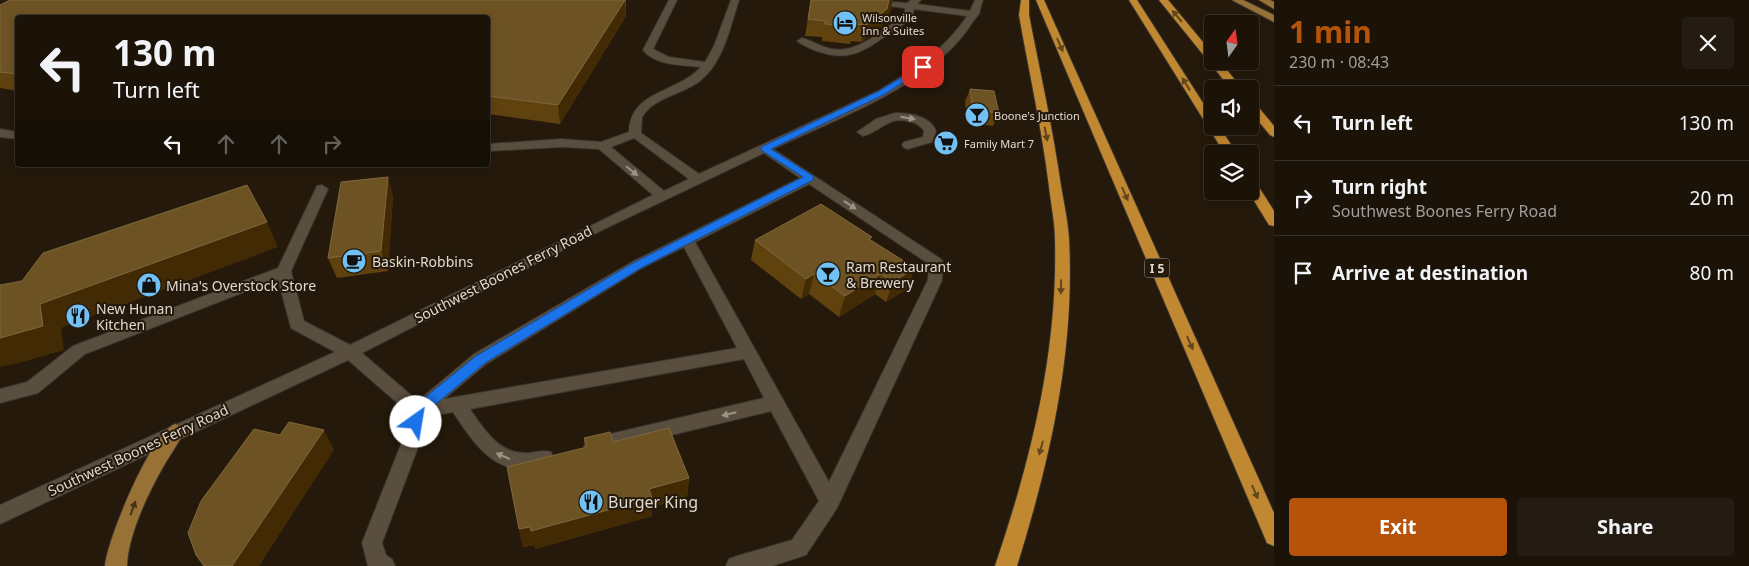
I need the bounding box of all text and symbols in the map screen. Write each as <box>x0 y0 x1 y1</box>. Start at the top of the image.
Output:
hotel icon: Wilsonville Inn & Suites <box>832 10 858 36</box>
place label: Wilsonville Inn & Suites <box>862 10 924 38</box>
one-way arrow <box>1171 10 1182 23</box>
text: 1 min <box>1289 11 1372 52</box>
north arrow <box>1204 15 1259 70</box>
map controls <box>1204 15 1259 200</box>
button: close <box>1682 17 1734 69</box>
text: 130 m <box>113 29 216 76</box>
icon: left <box>30 35 95 100</box>
one-way arrow <box>1056 38 1064 52</box>
pin <box>902 46 944 88</box>
text: 230 m · 08:43 <box>1289 51 1389 73</box>
icon: arrive <box>909 53 937 81</box>
text: Turn left <box>113 74 200 104</box>
one-way arrow <box>1182 77 1191 90</box>
button: sound <box>1204 80 1259 135</box>
bar icon: Boone's Junction <box>964 102 990 128</box>
place label: Boone's Junction <box>994 108 1080 123</box>
icon: left <box>1289 109 1317 137</box>
text: Turn left <box>1332 110 1413 136</box>
text: 130 m <box>1679 110 1734 136</box>
one-way arrow <box>900 114 916 122</box>
one-way arrow <box>1042 127 1050 142</box>
icon: left <box>159 130 187 158</box>
icon: ahead <box>212 130 240 158</box>
icon: ahead <box>265 130 293 158</box>
icon: right <box>318 130 346 158</box>
supermarket icon: Family Mart 7 <box>933 130 959 156</box>
place label: Family Mart 7 <box>964 136 1034 151</box>
button: layers <box>1204 145 1259 200</box>
one-way arrow <box>625 165 638 176</box>
text: Turn right <box>1332 174 1427 200</box>
icon: right <box>1289 184 1317 212</box>
text: 20 m <box>1690 185 1734 211</box>
one-way arrow <box>1121 187 1129 201</box>
one-way arrow <box>843 200 857 210</box>
text: Southwest Boones Ferry Road <box>1332 200 1557 222</box>
street label: Southwest Boones Ferry Road <box>411 221 595 327</box>
cafe icon: Baskin-Robbins <box>341 248 367 274</box>
place label: Baskin-Robbins <box>372 252 474 271</box>
place label: Ram Restaurant & Brewery <box>846 257 951 292</box>
road number: I 5 <box>1144 258 1170 278</box>
icon: arrive <box>1289 259 1317 287</box>
text: Arrive at destination <box>1332 260 1528 286</box>
text: 80 m <box>1690 260 1734 286</box>
bar icon: Ram Restaurant & Brewery <box>815 261 841 287</box>
shop icon: Mina's Overstock Store <box>136 272 162 298</box>
place label: Mina's Overstock Store <box>166 276 316 295</box>
one-way arrow <box>1057 279 1065 295</box>
place label: New Hunan Kitchen <box>96 299 173 334</box>
restaurant icon: New Hunan Kitchen <box>65 303 91 329</box>
one-way arrow <box>1186 336 1194 350</box>
position arrow <box>389 395 441 447</box>
street label: Southwest Boones Ferry Road <box>45 400 231 500</box>
one-way arrow <box>721 410 737 418</box>
one-way arrow <box>1036 440 1044 455</box>
one-way arrow <box>496 451 511 460</box>
one-way arrow <box>1251 484 1259 499</box>
restaurant icon: Burger King <box>578 489 604 515</box>
place label: Burger King <box>608 491 698 513</box>
button: Exit <box>1289 498 1507 556</box>
button: Share <box>1517 498 1734 556</box>
one-way arrow <box>129 500 137 515</box>

